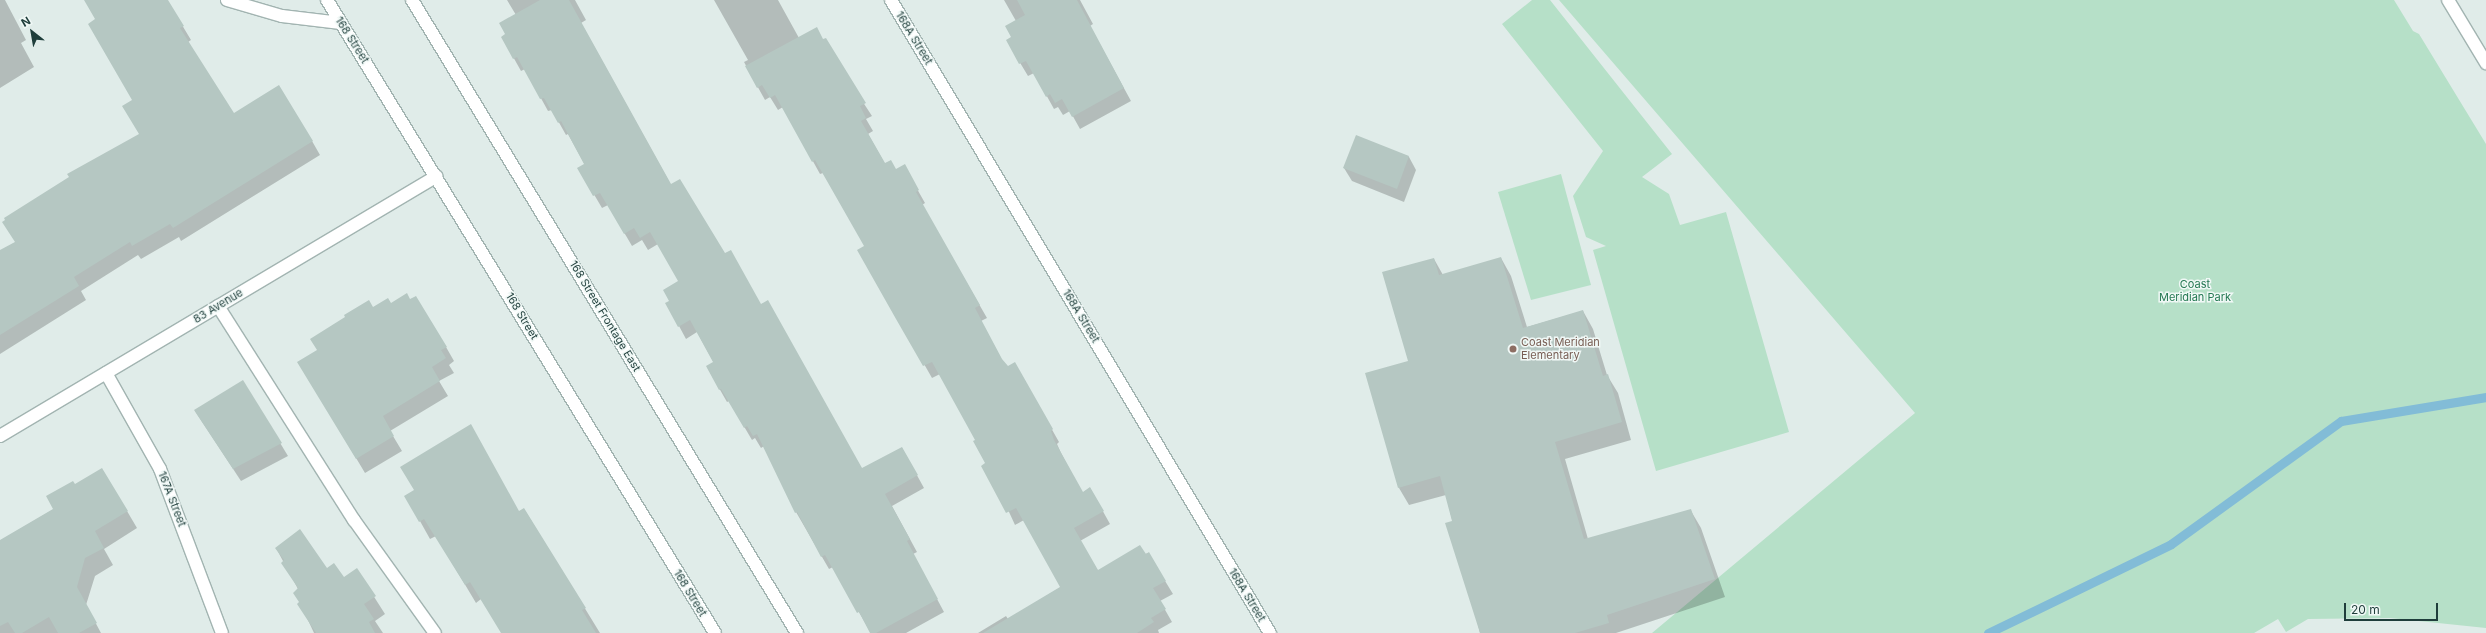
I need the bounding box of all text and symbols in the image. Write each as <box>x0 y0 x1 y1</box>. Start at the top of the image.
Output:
street label: 168A Street <box>893 9 935 67</box>
north arrow <box>12 12 52 52</box>
text: N <box>19 14 33 30</box>
street label: 168 Street <box>333 14 371 66</box>
street label: 168 Street Frontage East <box>567 258 643 374</box>
park label: Coast Meridian Park <box>2159 278 2231 304</box>
street label: 83 Avenue <box>191 286 245 326</box>
street label: 168A Street <box>1060 287 1102 345</box>
street label: 168 Street <box>503 290 541 342</box>
place label: Coast Meridian Elementary <box>1521 336 1600 362</box>
marker: Coast Meridian Elementary <box>1508 344 1518 354</box>
street label: 167A Street <box>155 470 189 528</box>
street label: 168A Street <box>1226 566 1268 624</box>
street label: 168 Street <box>671 567 709 619</box>
scale bar <box>2346 595 2440 621</box>
text: 20 m <box>2351 602 2380 617</box>

